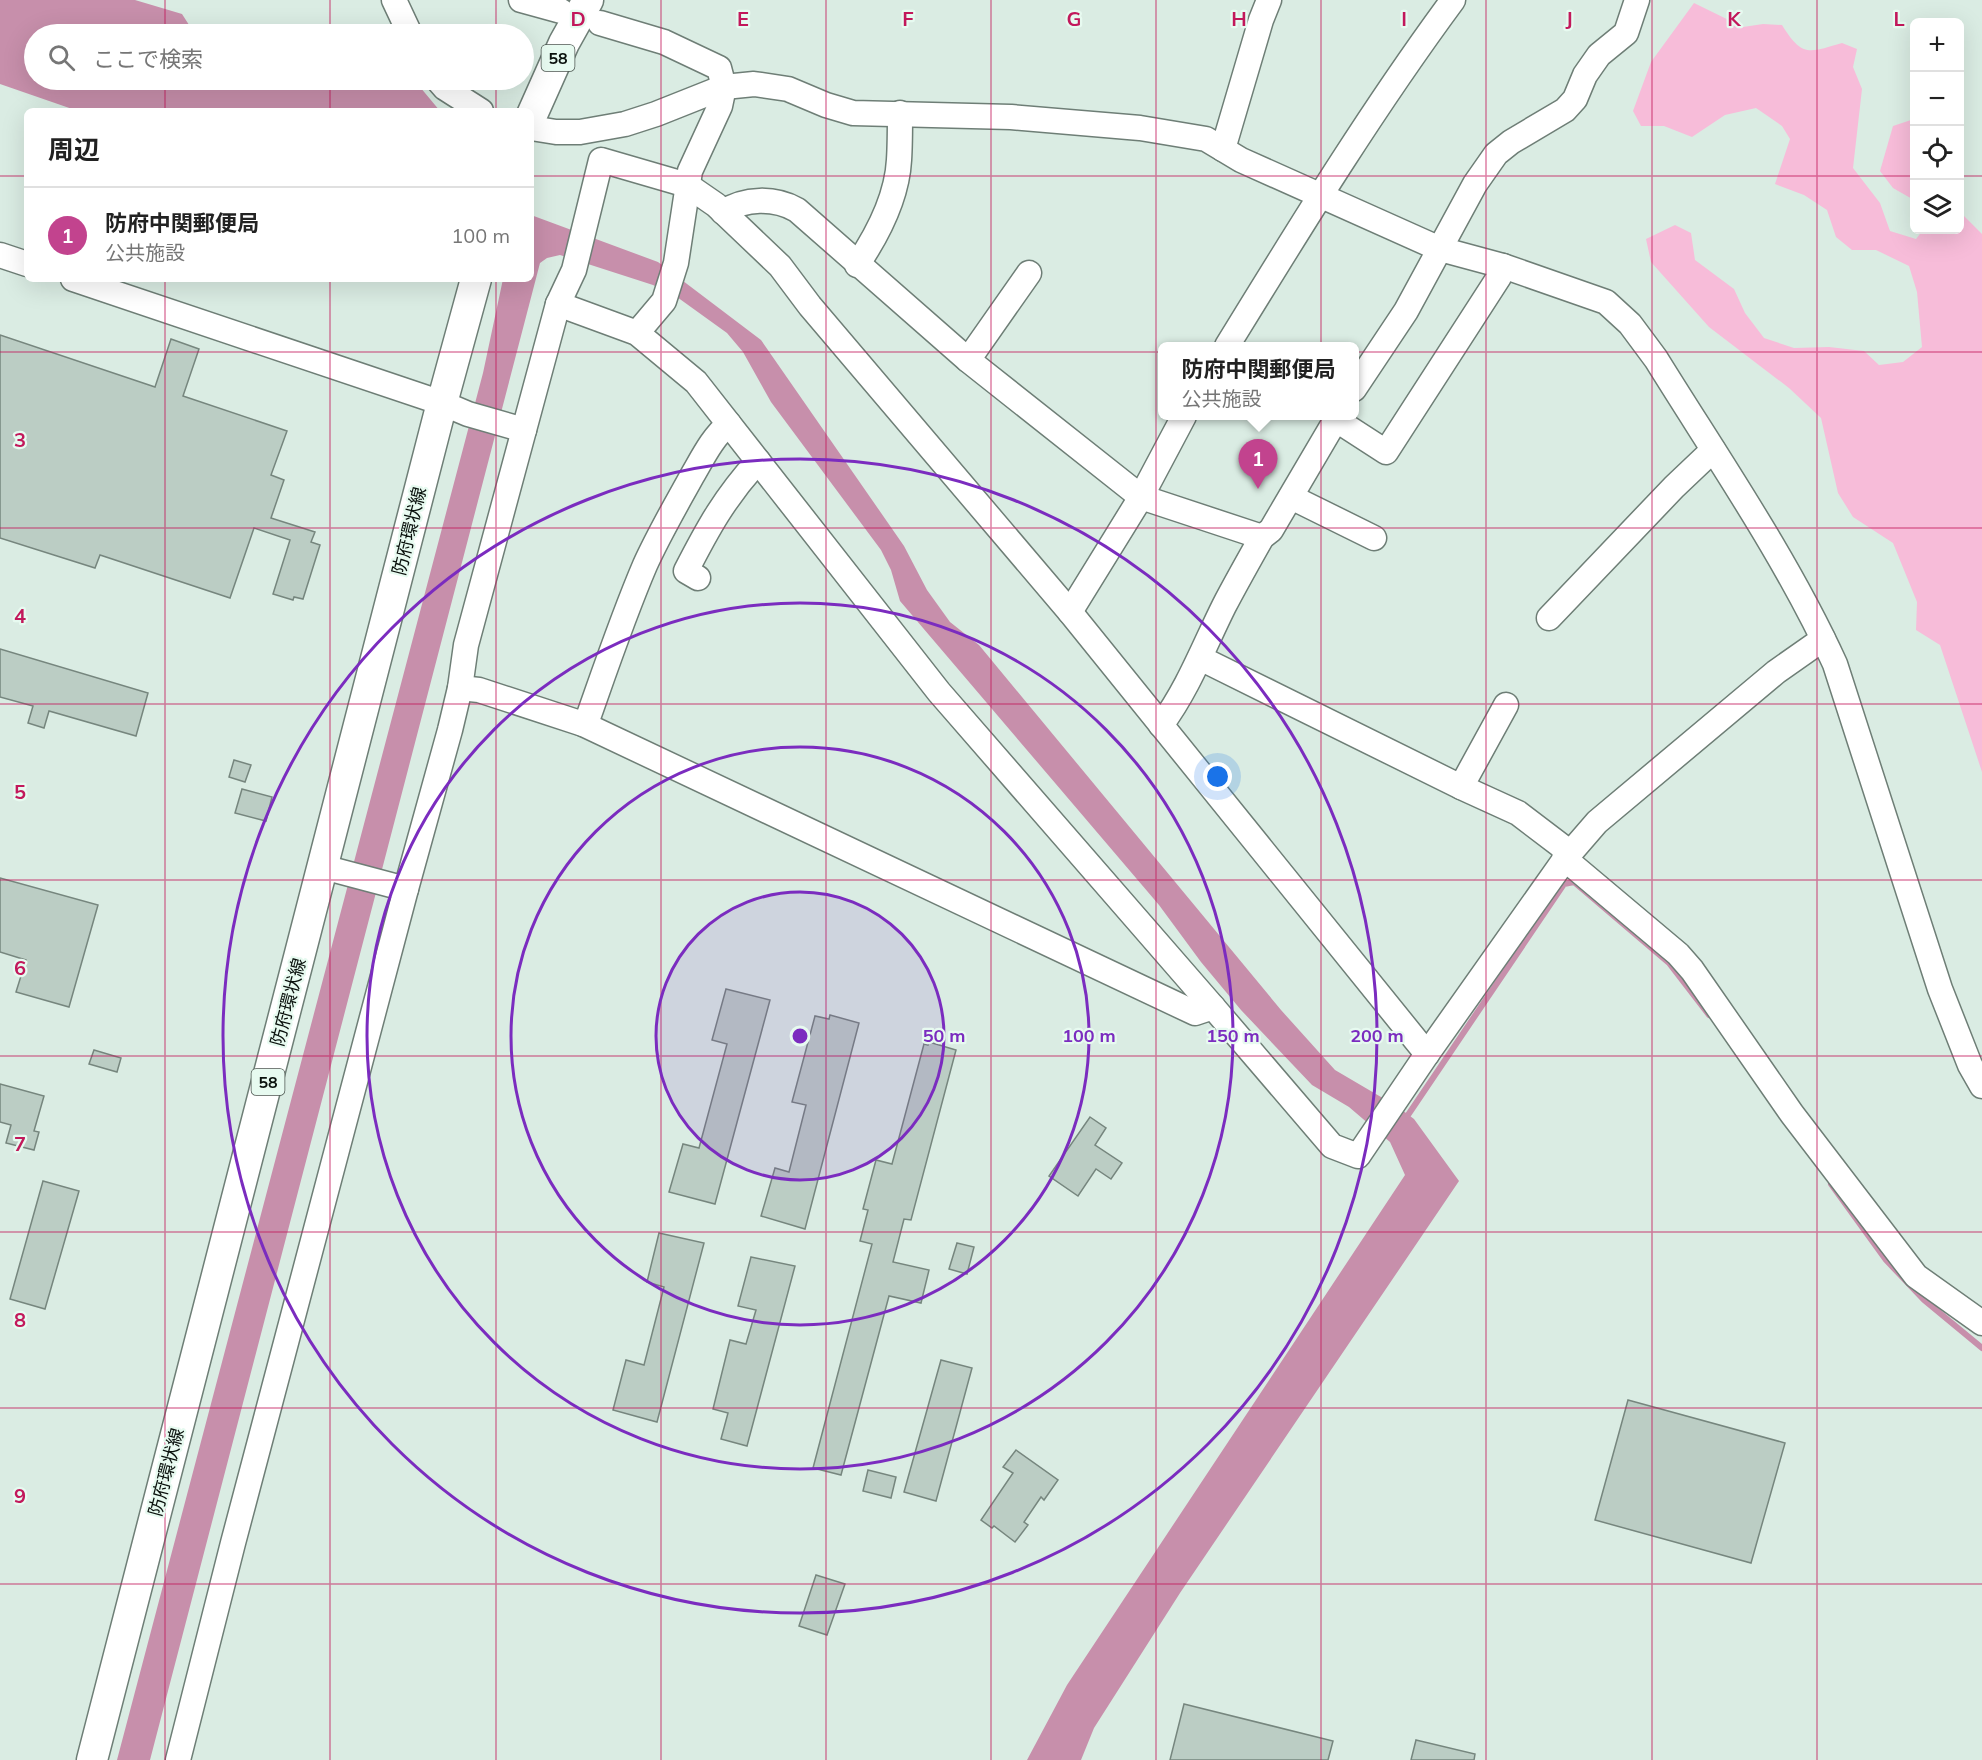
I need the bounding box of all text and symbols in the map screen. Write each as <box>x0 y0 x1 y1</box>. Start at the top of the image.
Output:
text: D <box>570 6 586 31</box>
text: E <box>737 6 749 31</box>
text: F <box>902 6 914 31</box>
text: G <box>1067 6 1081 31</box>
text: H <box>1231 6 1247 31</box>
text: I <box>1401 6 1407 31</box>
text: J <box>1565 6 1573 31</box>
text: K <box>1727 6 1741 31</box>
text: L <box>1893 6 1905 31</box>
map controls <box>1910 18 1964 234</box>
button: + <box>1910 18 1964 72</box>
search box <box>24 24 534 90</box>
icon: search <box>45 41 78 74</box>
text: ここで検索 <box>93 45 203 73</box>
road number: 58 <box>542 45 574 71</box>
button: − <box>1910 72 1964 126</box>
button: locate <box>1910 126 1964 180</box>
text: 周辺 <box>48 133 100 166</box>
button: layers <box>1910 180 1964 234</box>
text: 防府中関郵便局 <box>105 209 259 237</box>
text: 1 <box>62 223 74 248</box>
text: 100 m <box>451 223 510 248</box>
text: 公共施設 <box>105 240 185 265</box>
popup <box>1158 342 1359 420</box>
text: 防府中関郵便局 <box>1181 355 1336 383</box>
text: 公共施設 <box>1181 386 1261 411</box>
text: 3 <box>14 427 26 452</box>
pin: 1 <box>1238 440 1278 489</box>
street label: 防府環状線 <box>387 485 431 577</box>
text: 4 <box>14 603 26 628</box>
your location <box>1203 762 1232 791</box>
text: 5 <box>14 779 26 804</box>
text: 6 <box>14 955 26 980</box>
street label: 防府環状線 <box>265 956 311 1048</box>
text: 50 m <box>923 1024 965 1047</box>
text: 100 m <box>1062 1024 1116 1047</box>
text: 150 m <box>1206 1024 1260 1047</box>
text: 200 m <box>1350 1024 1404 1047</box>
centre of rings <box>790 1026 810 1046</box>
road number: 58 <box>252 1069 284 1095</box>
text: 7 <box>14 1131 26 1156</box>
text: 8 <box>14 1307 26 1332</box>
street label: 防府環状線 <box>143 1426 189 1518</box>
text: 9 <box>14 1483 26 1508</box>

